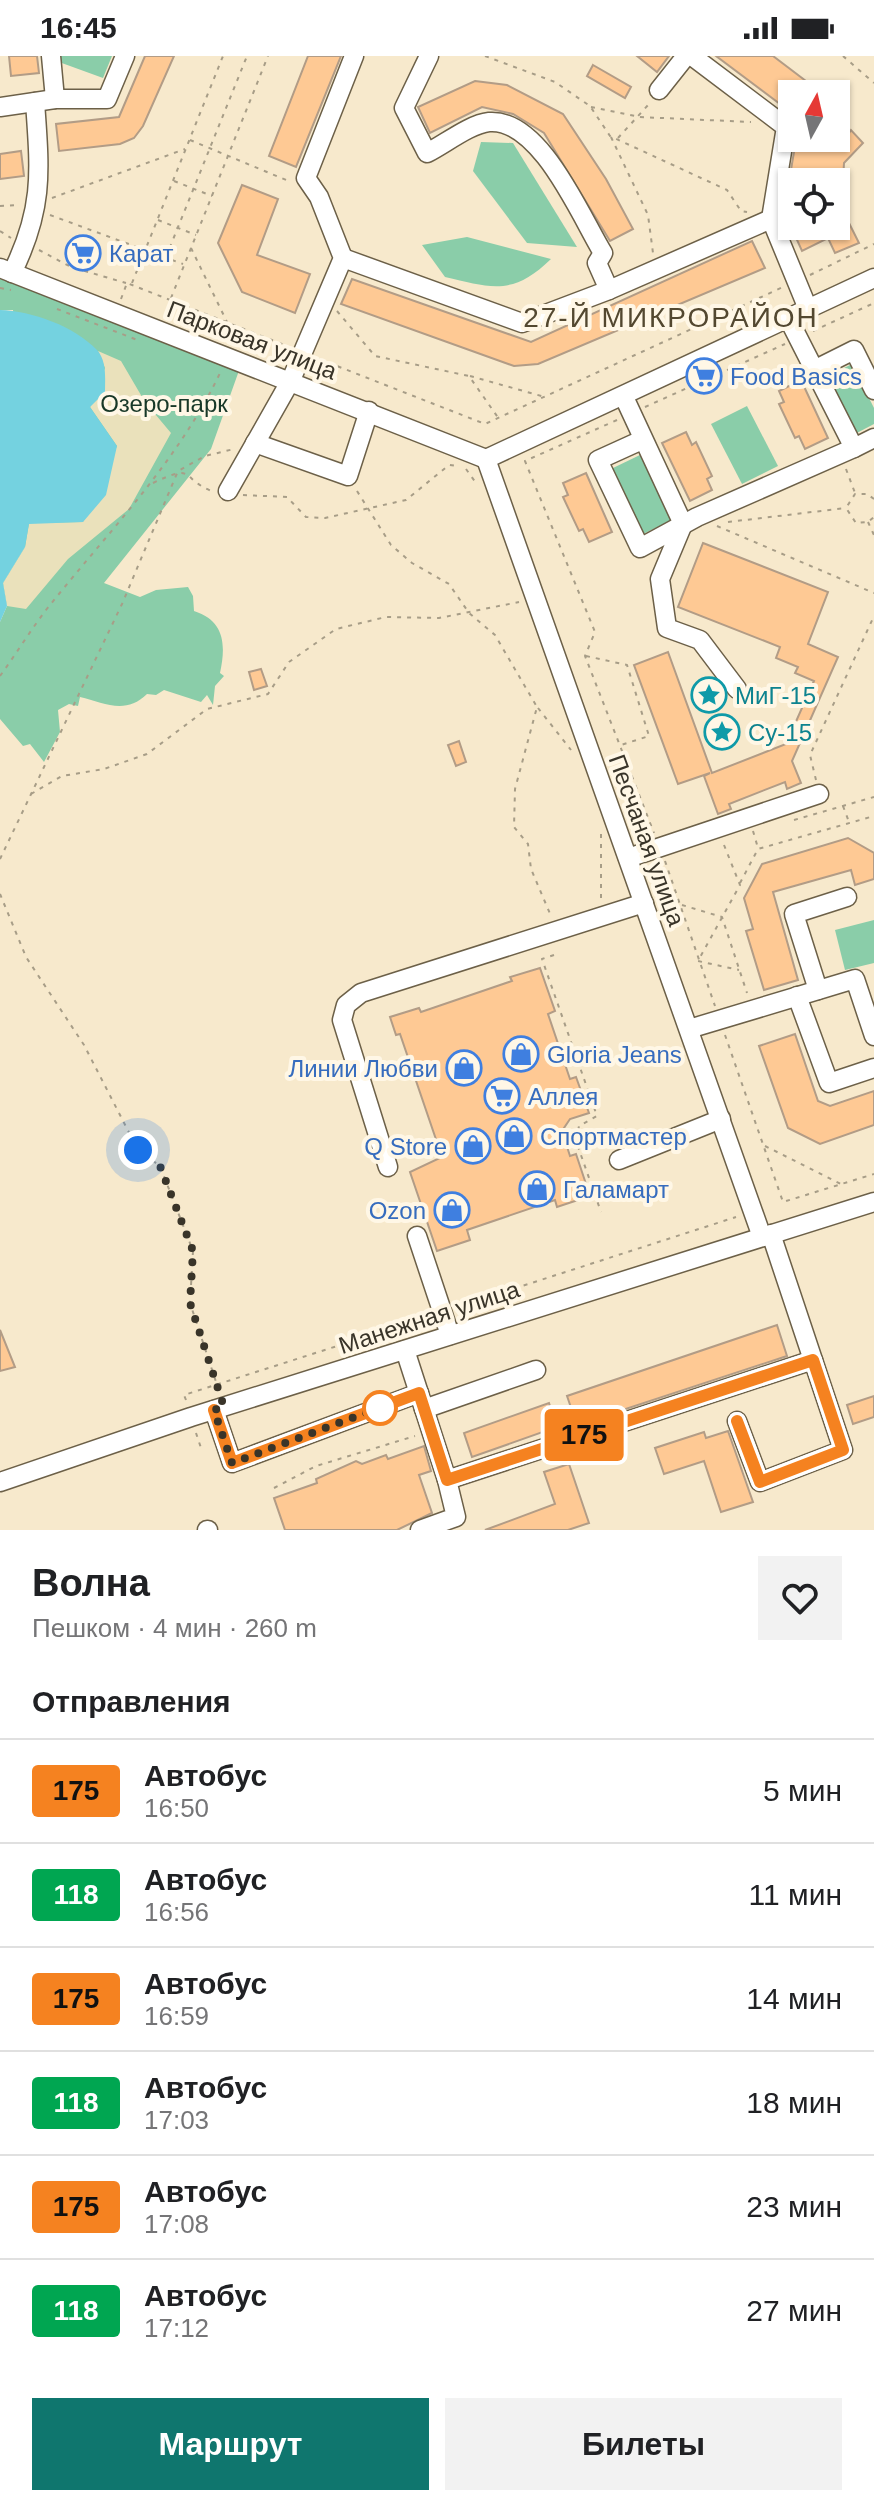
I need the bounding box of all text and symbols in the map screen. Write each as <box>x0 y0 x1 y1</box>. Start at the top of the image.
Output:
text: 16:45 <box>40 11 117 44</box>
north arrow <box>778 80 850 152</box>
map controls <box>778 80 850 240</box>
button: locate <box>778 168 850 240</box>
supermarket icon: Карат <box>64 234 102 272</box>
place label: Карат <box>109 240 174 267</box>
street label: Парковая улица <box>163 295 341 385</box>
district label: 27-Й МИКРОРАЙОН <box>523 302 819 333</box>
supermarket icon: Food Basics <box>685 357 723 395</box>
place label: Food Basics <box>730 363 862 390</box>
park label: Озеро-парк <box>100 390 228 417</box>
place icon: МиГ-15 <box>690 676 728 714</box>
place label: МиГ-15 <box>735 682 816 709</box>
place icon: Су-15 <box>703 713 741 751</box>
place label: Су-15 <box>748 719 812 746</box>
street label: Песчаная улица <box>603 751 691 930</box>
shop icon: Gloria Jeans <box>502 1035 540 1073</box>
place label: Gloria Jeans <box>547 1041 682 1068</box>
shop icon: Линии Любви <box>445 1049 483 1087</box>
place label: Линии Любви <box>288 1055 438 1082</box>
supermarket icon: Аллея <box>483 1077 521 1115</box>
place label: Аллея <box>528 1083 598 1110</box>
shop icon: Спортмастер <box>495 1117 533 1155</box>
place label: Спортмастер <box>540 1123 687 1150</box>
shop icon: Q Store <box>454 1127 492 1165</box>
your location <box>118 1130 158 1170</box>
place label: Q Store <box>364 1133 447 1160</box>
shop icon: Галамарт <box>518 1170 556 1208</box>
place label: Галамарт <box>563 1176 669 1203</box>
shop icon: Ozon <box>433 1191 471 1229</box>
place label: Ozon <box>369 1197 426 1224</box>
street label: Манежная улица <box>335 1275 523 1359</box>
unlabelled marker <box>363 1391 397 1425</box>
line badge: 175 <box>538 1409 630 1461</box>
text: 175 <box>561 1419 607 1450</box>
button: heart <box>758 1556 842 1640</box>
text: Волна <box>32 1562 150 1604</box>
text: Пешком · 4 мин · 260 m <box>32 1613 317 1643</box>
text: Отправления <box>32 1685 231 1718</box>
text: Автобус <box>144 1759 267 1792</box>
text: 5 мин <box>763 1774 842 1807</box>
text: 175 <box>53 1775 99 1806</box>
text: 16:50 <box>144 1793 209 1823</box>
text: Автобус <box>144 1863 267 1896</box>
text: 11 мин <box>749 1878 842 1911</box>
text: 118 <box>53 1879 99 1910</box>
text: 16:56 <box>144 1897 209 1927</box>
text: Автобус <box>144 1967 267 2000</box>
text: 14 мин <box>746 1982 842 2015</box>
text: 175 <box>53 1983 99 2014</box>
text: 16:59 <box>144 2001 209 2031</box>
text: Автобус <box>144 2071 267 2104</box>
text: 18 мин <box>746 2086 842 2119</box>
text: 118 <box>53 2087 99 2118</box>
text: 17:03 <box>144 2105 209 2135</box>
text: Автобус <box>144 2175 267 2208</box>
text: 23 мин <box>746 2190 842 2223</box>
text: 175 <box>53 2191 99 2222</box>
text: 17:08 <box>144 2209 209 2239</box>
text: Автобус <box>144 2279 267 2312</box>
text: 27 мин <box>746 2294 842 2327</box>
text: 118 <box>53 2295 99 2326</box>
text: 17:12 <box>144 2313 209 2343</box>
button: Маршрут <box>32 2398 429 2490</box>
button: Билеты <box>445 2398 842 2490</box>

